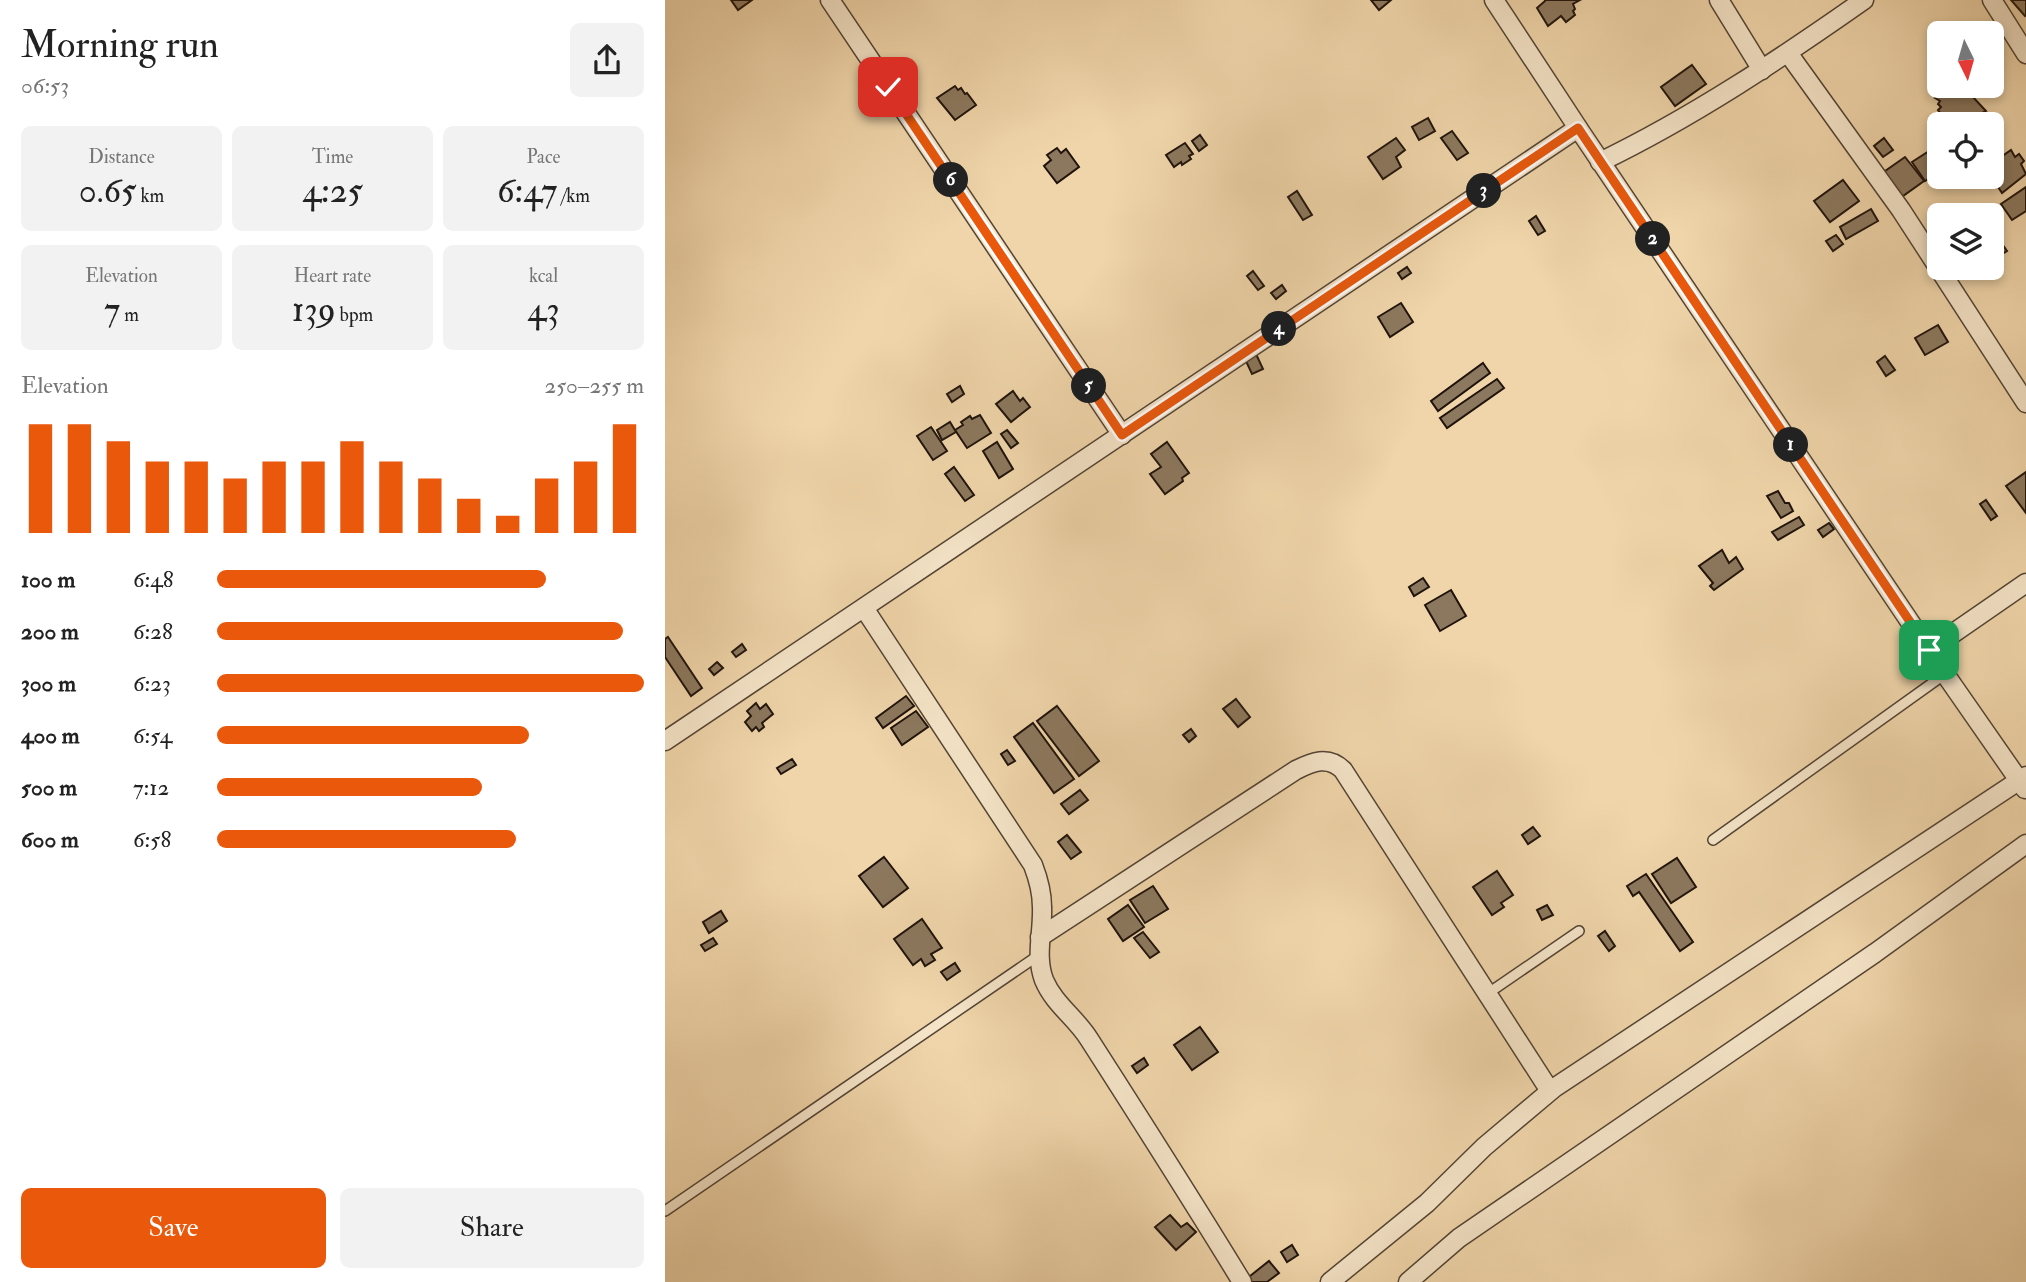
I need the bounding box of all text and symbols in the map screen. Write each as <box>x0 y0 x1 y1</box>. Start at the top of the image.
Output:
text: Morning run <box>21 21 219 69</box>
north arrow <box>1927 21 2004 98</box>
map controls <box>1927 21 2004 280</box>
button: share <box>570 23 644 97</box>
pin <box>858 57 918 117</box>
icon: check <box>869 68 907 106</box>
text: 06:53 <box>21 71 69 100</box>
button: locate <box>1927 112 2004 189</box>
text: Distance <box>88 145 155 169</box>
text: Time <box>312 145 353 169</box>
text: Pace <box>526 145 561 169</box>
pin: 6 <box>933 162 969 198</box>
text: 6 <box>946 167 955 191</box>
text: 0.65 <box>79 169 136 213</box>
text: 4:25 <box>302 169 363 213</box>
text: 6:47 <box>497 169 557 213</box>
pin: 3 <box>1467 174 1501 208</box>
text: 3 <box>1480 178 1487 202</box>
text: km <box>136 184 164 208</box>
text: /km <box>557 184 590 208</box>
button: layers <box>1927 203 2004 280</box>
pin: 2 <box>1635 222 1671 256</box>
text: 2 <box>1648 226 1657 250</box>
text: Elevation <box>85 264 158 288</box>
text: Heart rate <box>294 264 371 288</box>
text: kcal <box>529 264 558 288</box>
text: 7 <box>104 288 120 332</box>
text: 139 <box>292 288 336 332</box>
text: 43 <box>527 288 560 332</box>
text: m <box>120 303 139 327</box>
text: bpm <box>336 303 373 327</box>
pin: 4 <box>1261 312 1297 346</box>
text: 4 <box>1273 316 1284 340</box>
pin: 5 <box>1071 368 1107 404</box>
text: Elevation <box>21 371 109 400</box>
text: 250–255 m <box>545 371 644 400</box>
text: 5 <box>1084 373 1093 397</box>
pin: 1 <box>1773 428 1809 462</box>
text: 1 <box>1787 432 1794 456</box>
text: 100 m <box>21 565 75 594</box>
text: 6:48 <box>133 565 173 594</box>
text: 200 m <box>21 617 79 646</box>
text: 6:28 <box>133 617 173 646</box>
pin <box>1899 620 1959 680</box>
icon: arrive <box>1910 631 1948 669</box>
text: 300 m <box>21 669 76 698</box>
text: 6:23 <box>133 669 171 698</box>
text: 400 m <box>21 721 80 750</box>
text: 6:54 <box>133 721 172 750</box>
text: 500 m <box>21 773 77 802</box>
text: 7:12 <box>133 773 169 802</box>
text: 600 m <box>21 825 79 854</box>
text: 6:58 <box>133 825 171 854</box>
button: Save <box>21 1188 326 1268</box>
button: Share <box>340 1188 644 1268</box>

